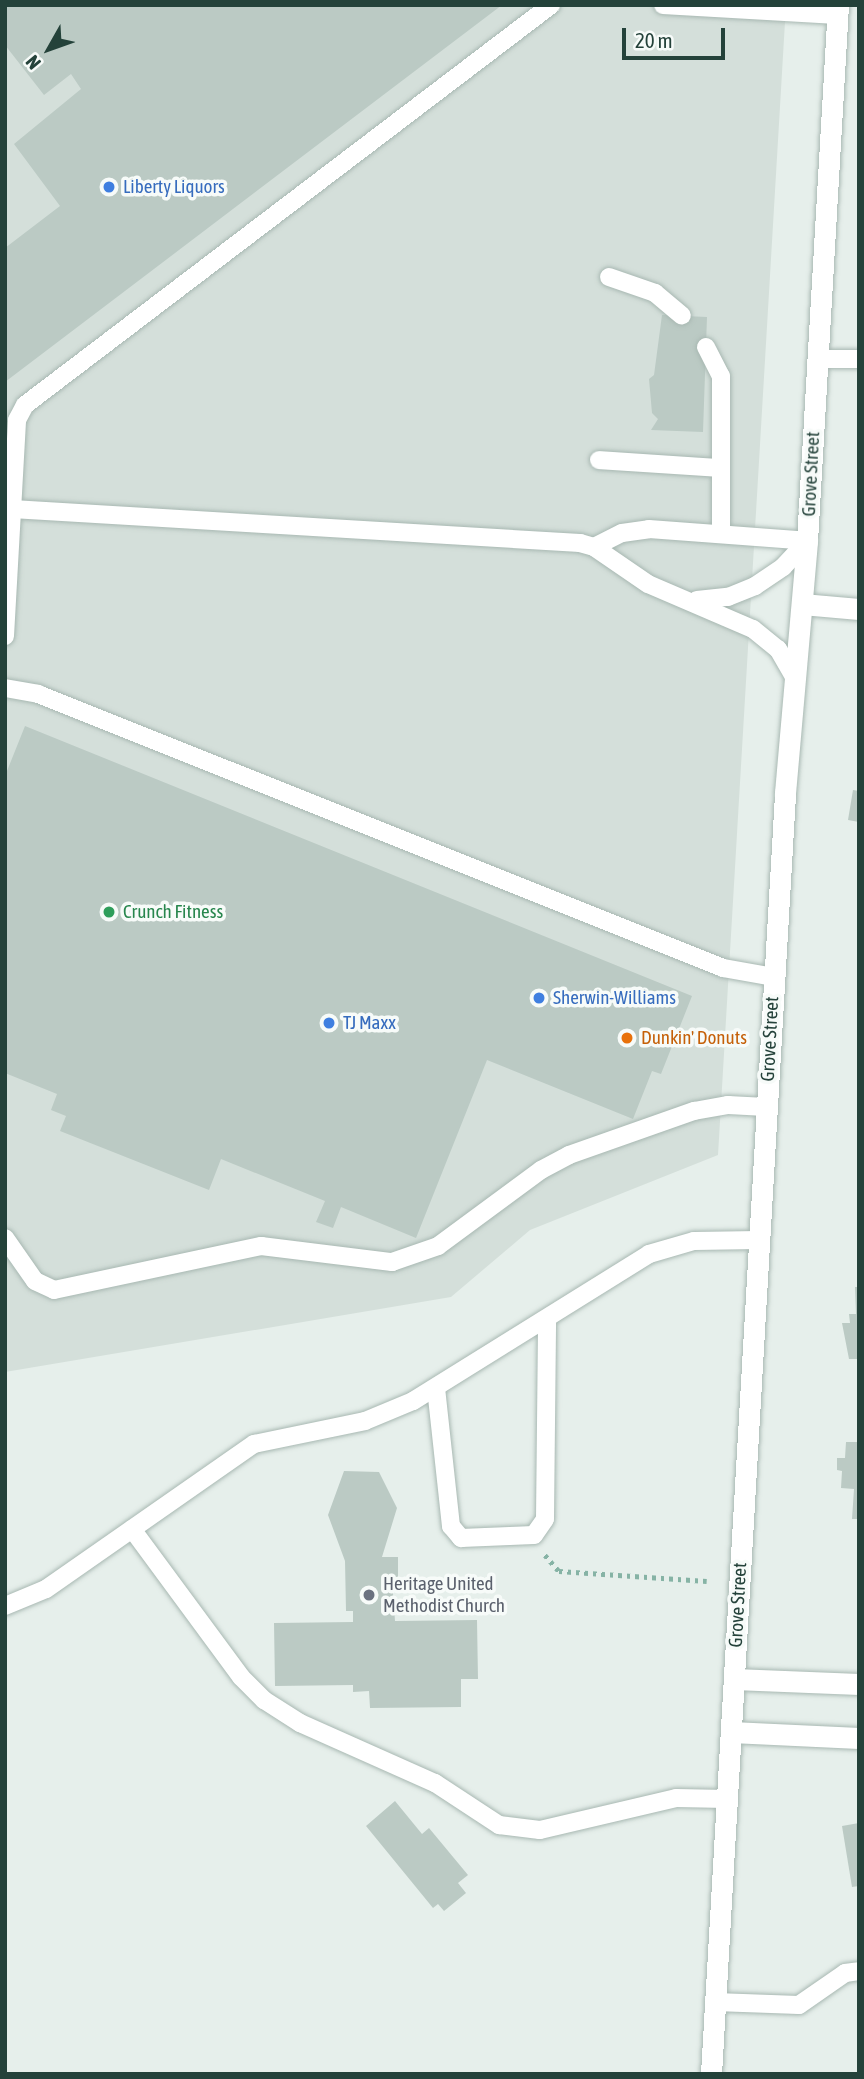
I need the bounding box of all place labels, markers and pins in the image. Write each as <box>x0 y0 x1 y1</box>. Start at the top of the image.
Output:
place label: Liberty Liquors <box>123 176 225 198</box>
marker: Liberty Liquors <box>101 179 117 195</box>
place label: Crunch Fitness <box>123 901 223 923</box>
marker: Crunch Fitness <box>101 904 117 920</box>
place label: Sherwin-Williams <box>553 987 676 1009</box>
marker: Sherwin-Williams <box>531 990 547 1006</box>
place label: TJ Maxx <box>343 1012 396 1034</box>
marker: TJ Maxx <box>321 1015 337 1031</box>
place label: Dunkin' Donuts <box>641 1027 747 1049</box>
marker: Dunkin' Donuts <box>619 1030 635 1046</box>
place label: Heritage United Methodist Church <box>383 1573 505 1617</box>
marker: Heritage United Methodist Church <box>361 1587 377 1603</box>

